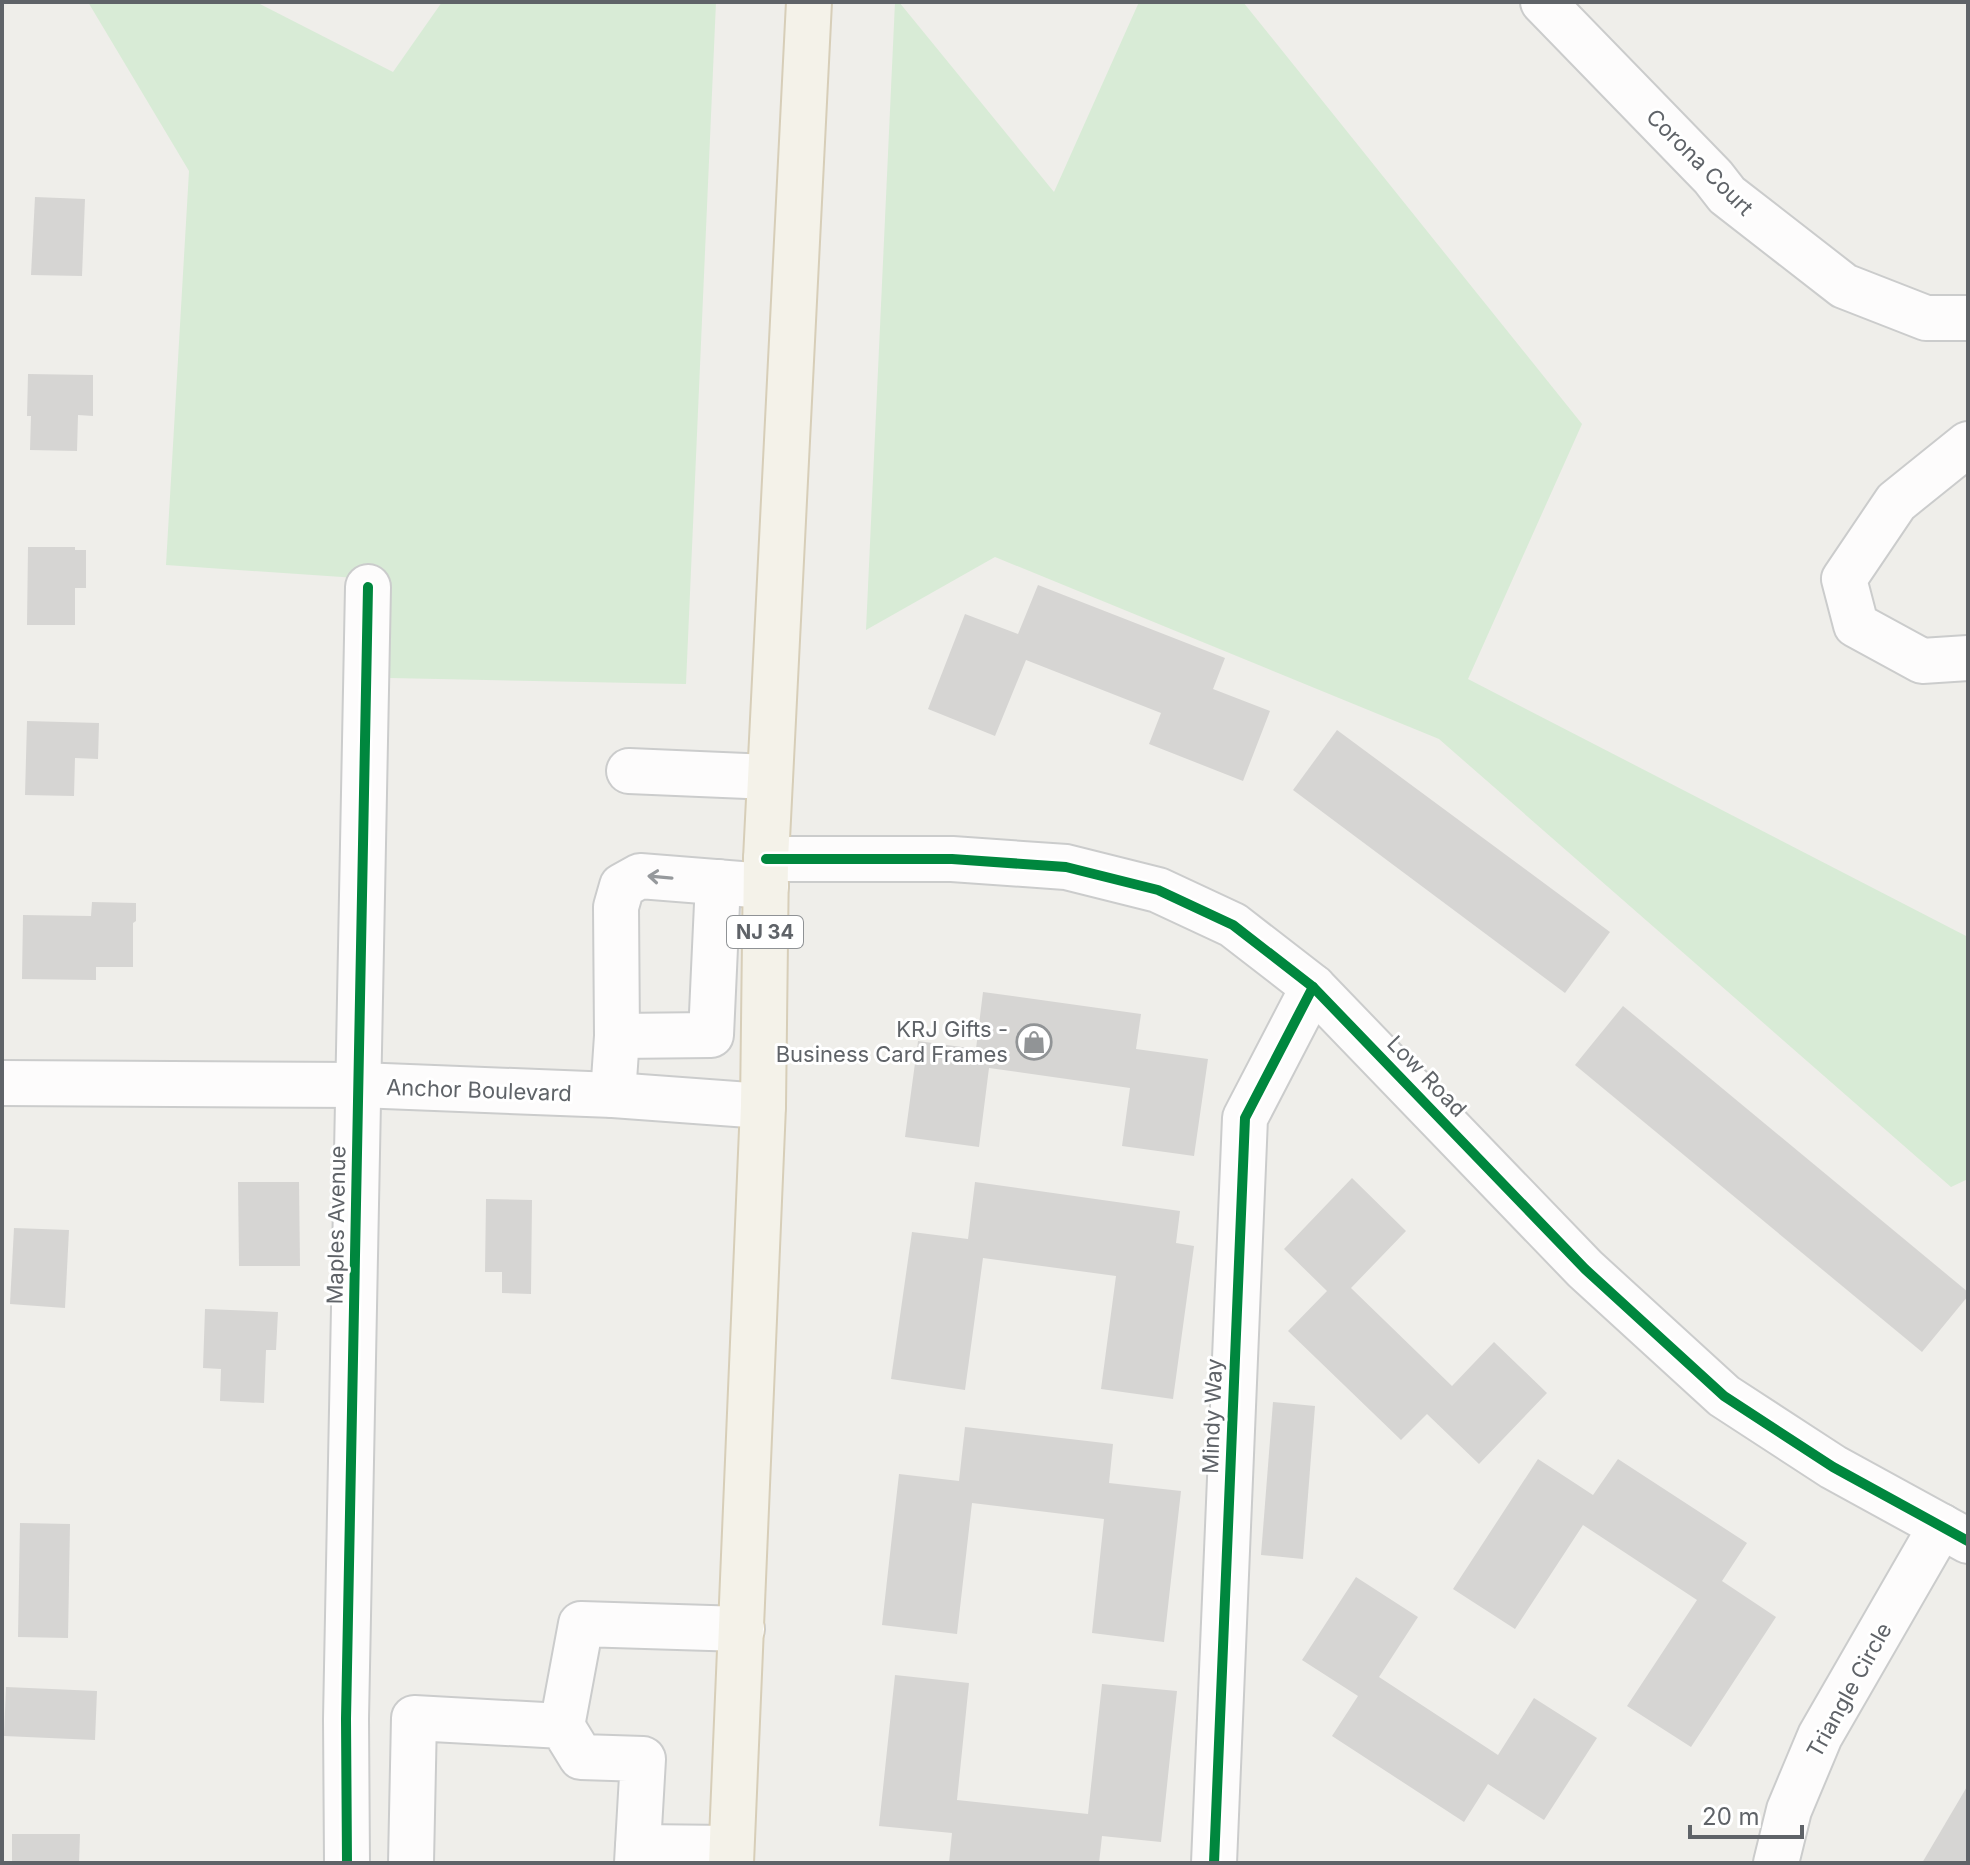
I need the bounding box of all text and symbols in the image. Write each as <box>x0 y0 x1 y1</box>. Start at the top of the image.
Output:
street label: Corona Court <box>1641 103 1759 221</box>
one-way arrow <box>647 869 674 884</box>
road number: NJ 34 <box>727 916 803 948</box>
place label: KRJ Gifts - Business Card Frames <box>776 1016 1008 1067</box>
shop icon: KRJ Gifts - Business Card Frames <box>1015 1023 1053 1061</box>
street label: Low Road <box>1382 1030 1472 1122</box>
street label: Anchor Boulevard <box>386 1074 572 1106</box>
street label: Maples Avenue <box>322 1145 350 1305</box>
street label: Mindy Way <box>1197 1358 1227 1474</box>
street label: Triangle Circle <box>1801 1618 1897 1762</box>
scale bar <box>1690 1789 1802 1839</box>
text: 20 m <box>1702 1802 1760 1831</box>

